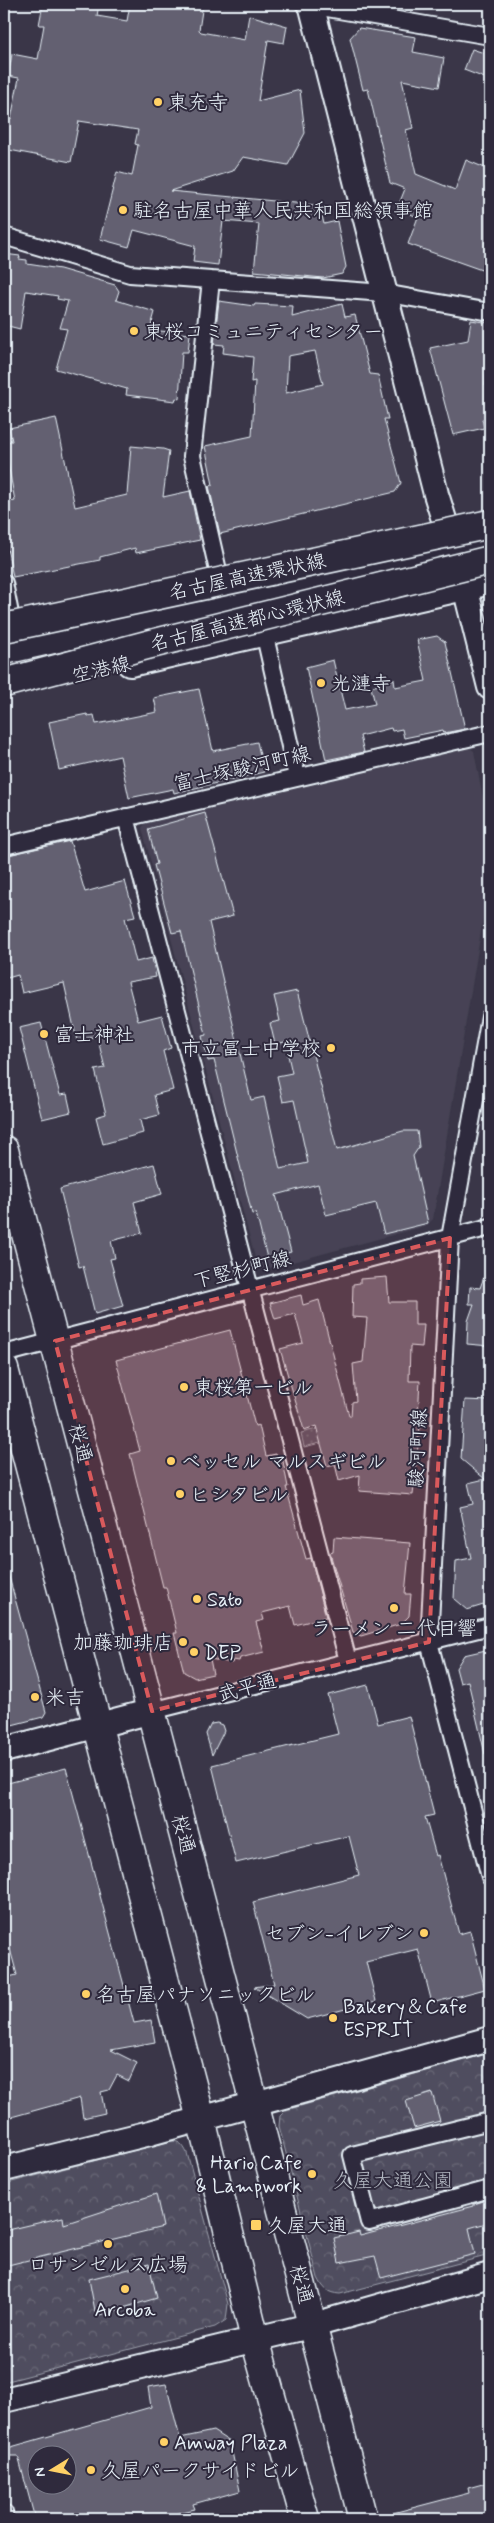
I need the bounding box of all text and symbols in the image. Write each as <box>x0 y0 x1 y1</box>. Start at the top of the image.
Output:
place label: 東充寺 <box>168 90 228 117</box>
marker: 東充寺 <box>152 96 164 108</box>
place label: 駐名古屋中華人民共和国総領事館 <box>133 198 433 225</box>
marker: 駐名古屋中華人民共和国総領事館 <box>117 204 129 216</box>
place label: 東桜コミュニティセンター <box>144 319 383 346</box>
marker: 東桜コミュニティセンター <box>128 325 140 337</box>
street label: 名古屋高速環状線 <box>166 548 328 607</box>
street label: 名古屋高速都心環状線 <box>147 584 348 659</box>
street label: 空港線 <box>69 651 134 690</box>
place label: 光漣寺 <box>331 671 391 698</box>
marker: 光漣寺 <box>315 677 327 689</box>
street label: 富士塚駿河町線 <box>171 741 314 798</box>
place label: 富士神社 <box>54 1022 134 1049</box>
marker: 富士神社 <box>38 1028 50 1040</box>
place label: 市立冨士中学校 <box>181 1036 321 1063</box>
marker: 市立冨士中学校 <box>325 1042 337 1054</box>
street label: 下竪杉町線 <box>191 1245 294 1296</box>
place label: 東桜第一ビル <box>194 1375 314 1402</box>
marker: 東桜第一ビル <box>178 1381 190 1393</box>
street label: 駿河町線 <box>403 1407 434 1489</box>
street label: 桜通 <box>61 1421 98 1466</box>
place label: ベッセル マルスギビル <box>181 1449 386 1476</box>
marker: ベッセル マルスギビル <box>165 1455 177 1467</box>
place label: ヒシタビル <box>190 1482 289 1509</box>
marker: ヒシタビル <box>174 1488 186 1500</box>
place label: Sato <box>207 1587 242 1614</box>
marker: Sato <box>191 1593 203 1605</box>
marker: ラーメン 二代目響 <box>388 1602 400 1614</box>
place label: ラーメン 二代目響 <box>311 1616 477 1643</box>
place label: 加藤珈琲店 <box>73 1630 173 1657</box>
marker: 加藤珈琲店 <box>177 1636 189 1648</box>
place label: DEP <box>204 1640 241 1667</box>
marker: DEP <box>188 1646 200 1658</box>
street label: 武平通 <box>215 1668 280 1709</box>
place label: 米吉 <box>45 1685 85 1712</box>
marker: 米吉 <box>29 1691 41 1703</box>
street label: 桜通 <box>164 1812 201 1857</box>
place label: セブン-イレブン <box>265 1921 414 1948</box>
marker: セブン-イレブン <box>418 1927 430 1939</box>
place label: 名古屋パナソニックビル <box>96 1982 316 2009</box>
marker: 名古屋パナソニックビル <box>80 1988 92 2000</box>
place label: Bakery＆Cafe ESPRIT <box>343 1994 467 2044</box>
marker: Bakery＆Cafe ESPRIT <box>327 2012 339 2024</box>
place label: Hario Cafe & Lampwork <box>195 2150 302 2200</box>
marker: Hario Cafe & Lampwork <box>306 2168 318 2180</box>
park label: 久屋大通公園 <box>333 2168 453 2195</box>
place label: 久屋大通 <box>267 2213 347 2240</box>
marker: 久屋大通 <box>249 2218 263 2232</box>
marker: ロサンゼルス広場 <box>102 2238 114 2250</box>
place label: ロサンゼルス広場 <box>28 2252 188 2279</box>
street label: 桜通 <box>282 2262 319 2307</box>
marker: Arcoba <box>119 2283 131 2295</box>
place label: Arcoba <box>94 2297 157 2324</box>
place label: Amway Plaza <box>174 2430 288 2457</box>
marker: Amway Plaza <box>158 2436 170 2448</box>
north arrow <box>28 2446 78 2496</box>
place label: 久屋パークサイドビル <box>101 2458 299 2485</box>
marker: 久屋パークサイドビル <box>85 2464 97 2476</box>
text: N <box>31 2466 50 2478</box>

